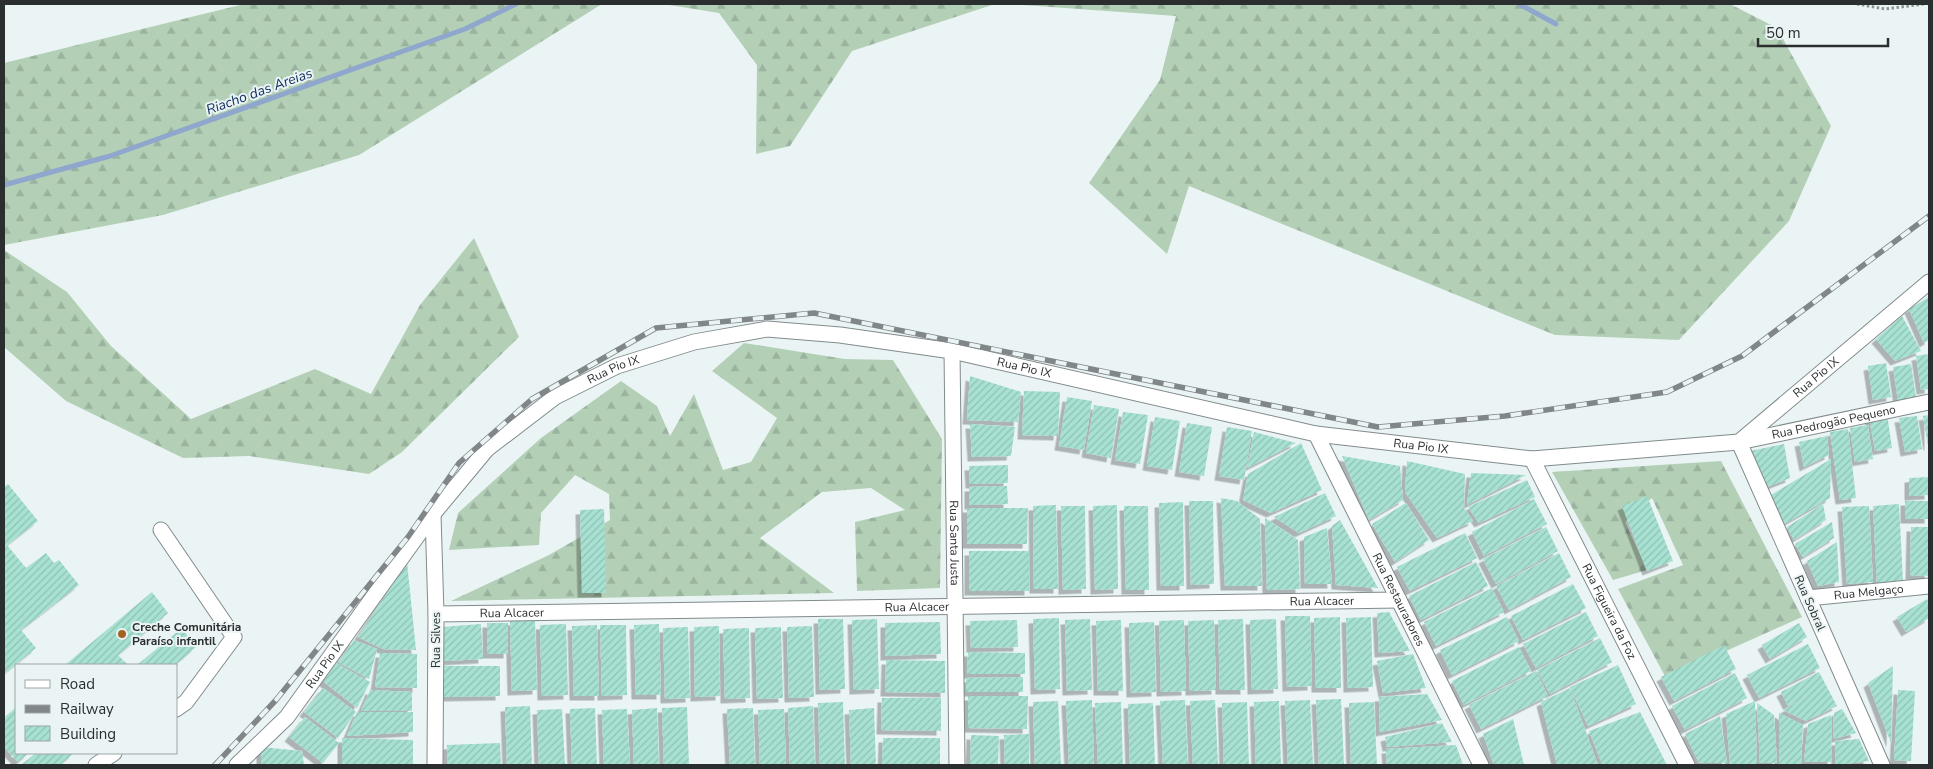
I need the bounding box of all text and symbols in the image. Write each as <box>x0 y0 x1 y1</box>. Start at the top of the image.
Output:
scale bar <box>1758 15 1888 47</box>
text: 50 m <box>1766 23 1801 43</box>
water label: Riacho das Areias <box>203 63 315 120</box>
street label: Rua Pio IX <box>584 352 641 388</box>
street label: Rua Pio IX <box>1790 353 1842 401</box>
street label: Rua Pio IX <box>995 354 1053 381</box>
street label: Rua Pedrogão Pequeno <box>1770 401 1898 443</box>
street label: Rua Pio IX <box>1393 435 1450 457</box>
street label: Rua Santa Justa <box>946 500 963 586</box>
street label: Rua Restauradores <box>1369 550 1429 649</box>
street label: Rua Figueira da Foz <box>1578 561 1640 663</box>
street label: Rua Sobral <box>1791 573 1830 634</box>
street label: Rua Melgaço <box>1833 581 1905 603</box>
street label: Rua Alcacer <box>1290 593 1355 610</box>
street label: Rua Alcacer <box>885 599 950 615</box>
street label: Rua Alcacer <box>480 604 545 621</box>
street label: Rua Silves <box>428 612 444 668</box>
place label: Creche Comunitária Paraíso infantil <box>132 619 241 649</box>
marker: Creche Comunitária Paraíso infantil <box>116 628 128 640</box>
street label: Rua Pio IX <box>302 637 348 692</box>
legend <box>15 664 178 754</box>
text: Road <box>60 674 95 694</box>
text: Railway <box>60 699 114 719</box>
text: Building <box>60 724 116 744</box>

